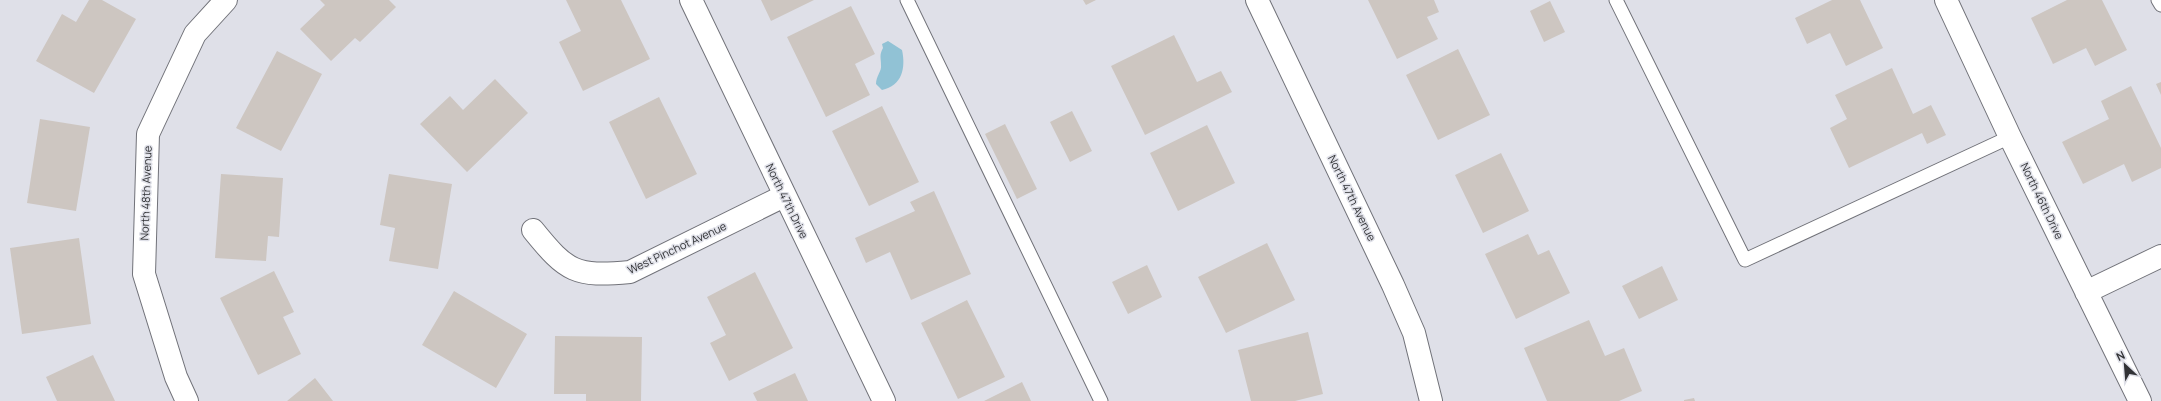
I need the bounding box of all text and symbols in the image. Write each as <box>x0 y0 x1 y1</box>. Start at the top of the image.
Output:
street label: North 48th Avenue <box>136 145 155 241</box>
street label: North 47th Avenue <box>1325 152 1380 244</box>
street label: North 46th Drive <box>2017 160 2068 242</box>
street label: North 47th Drive <box>763 161 812 241</box>
street label: West Pinchot Avenue <box>625 218 729 277</box>
north arrow <box>2105 345 2145 385</box>
text: N <box>2114 347 2127 364</box>

